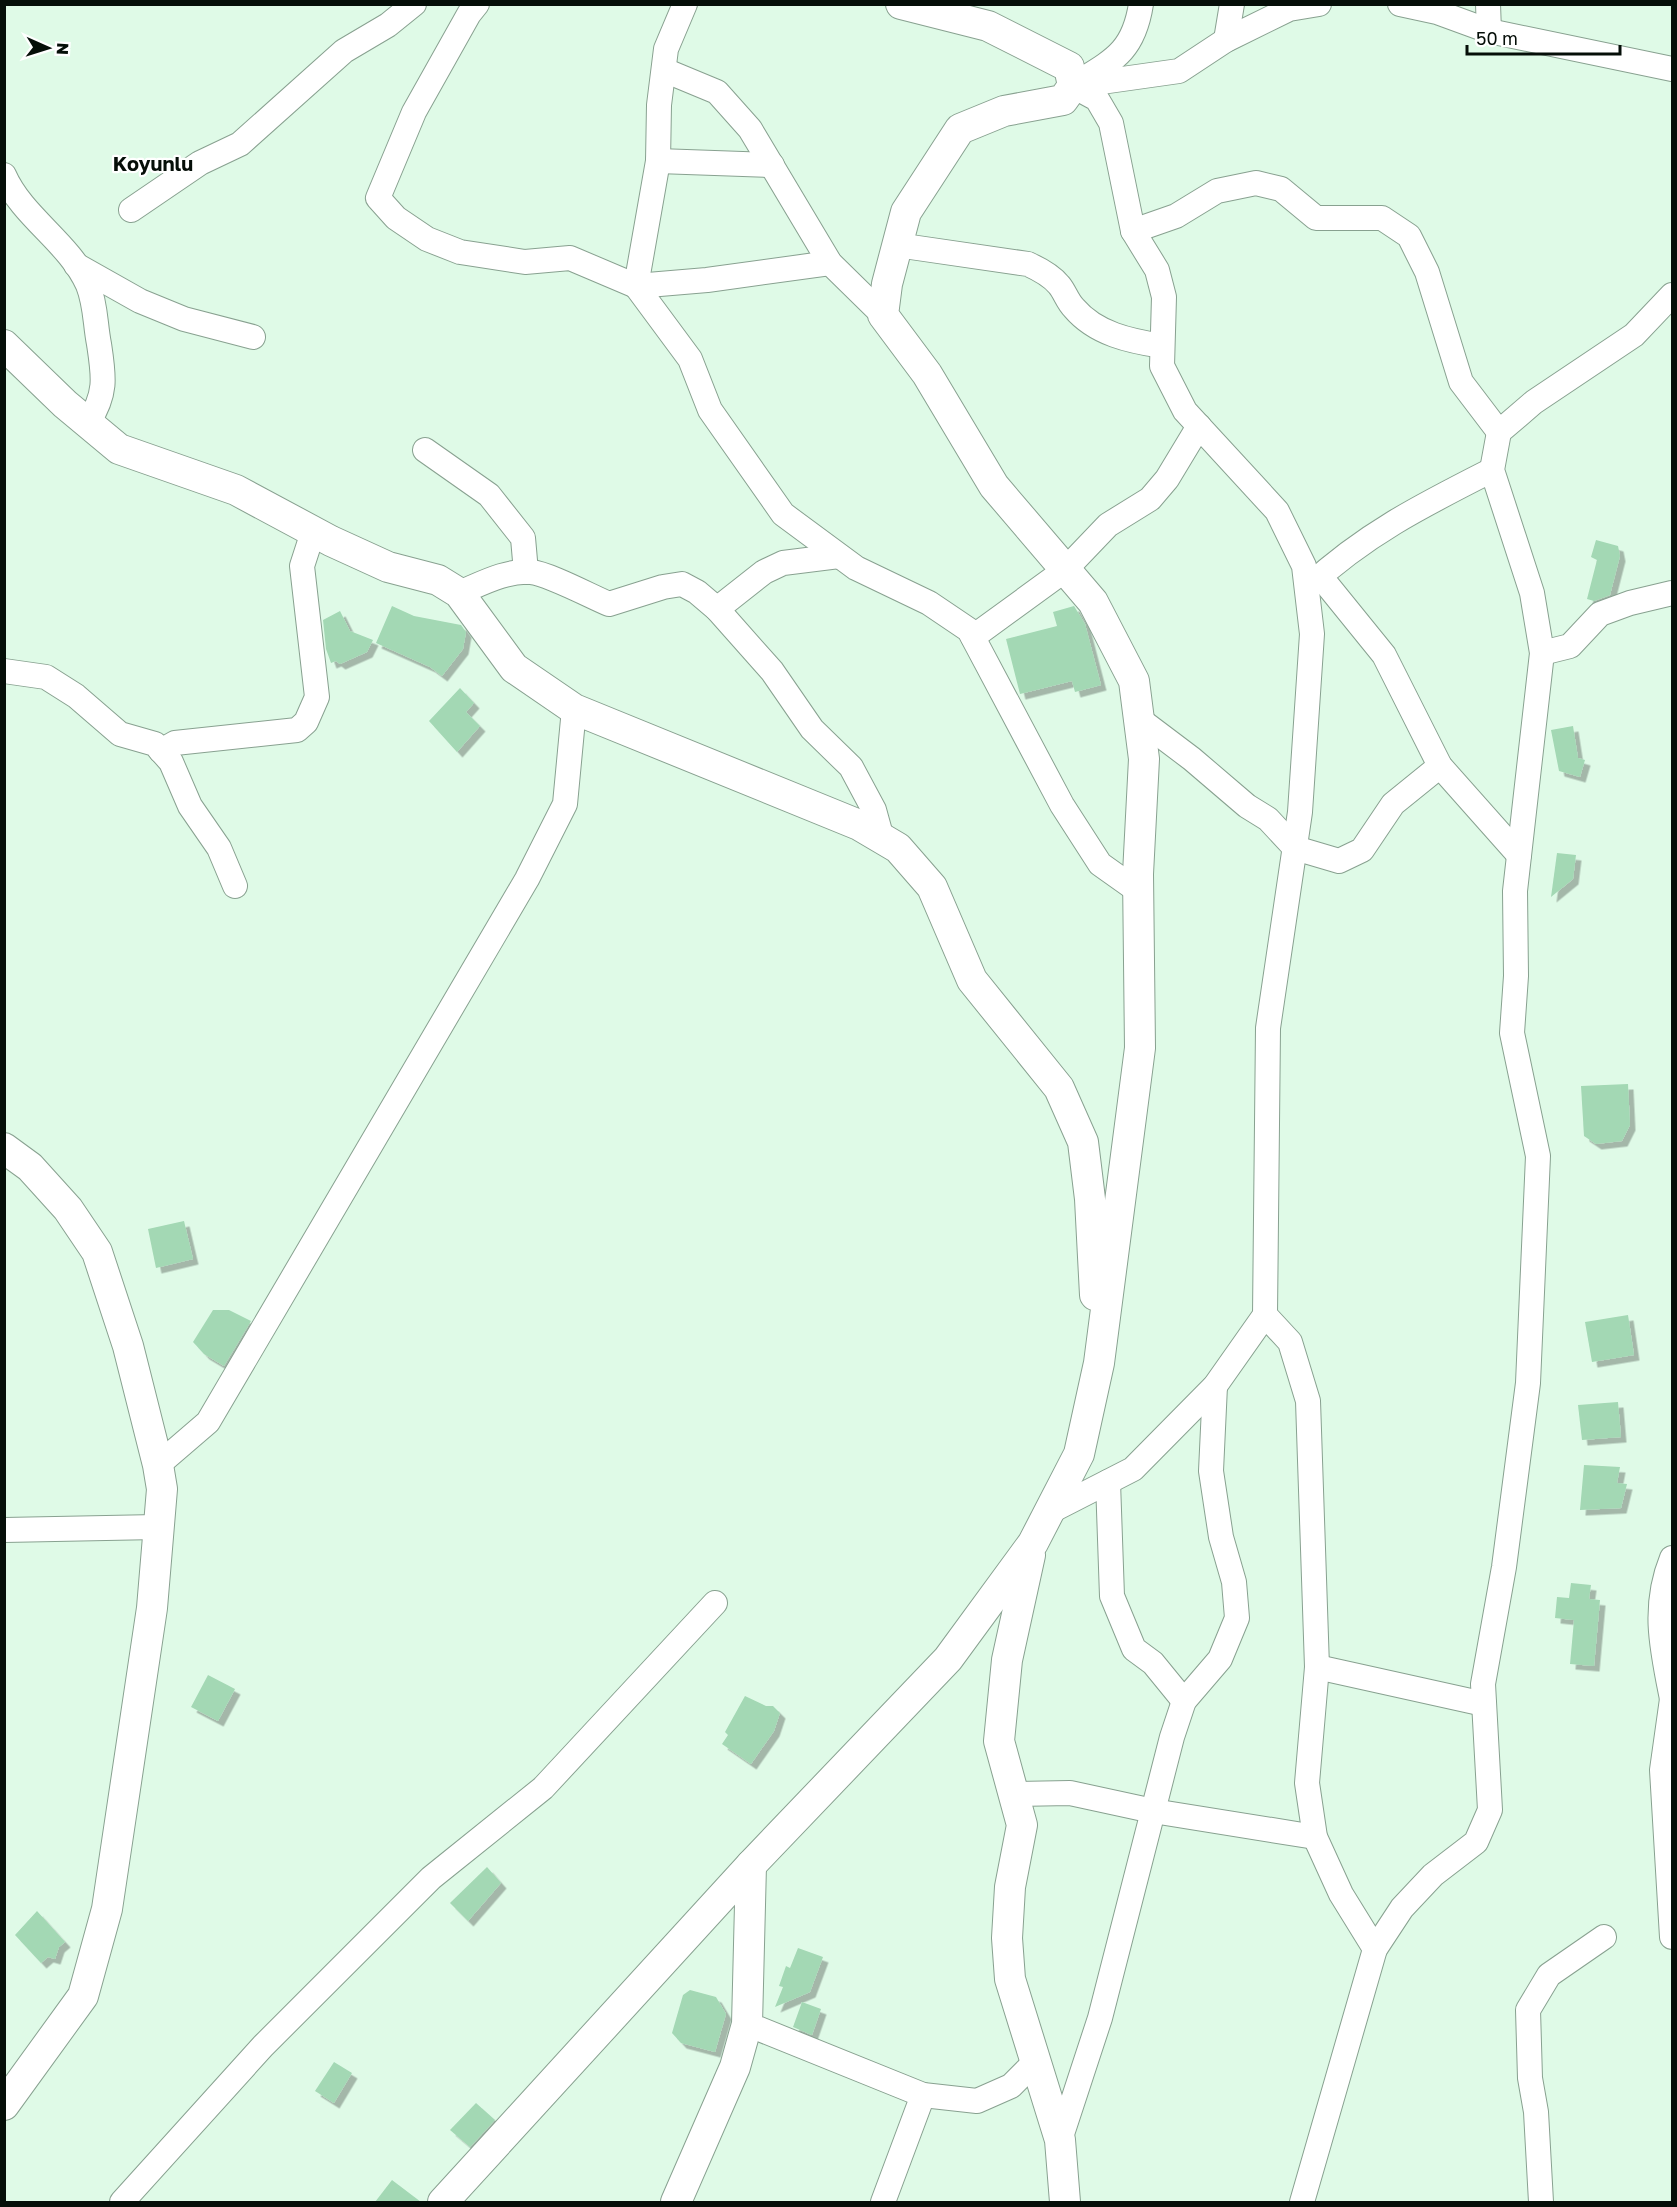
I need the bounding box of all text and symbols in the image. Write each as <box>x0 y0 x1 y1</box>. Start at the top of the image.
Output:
north arrow <box>18 18 78 78</box>
scale bar <box>1467 18 1620 56</box>
text: 50 m <box>1476 27 1518 49</box>
text: N <box>53 42 73 55</box>
district label: Koyunlu <box>113 151 193 175</box>

